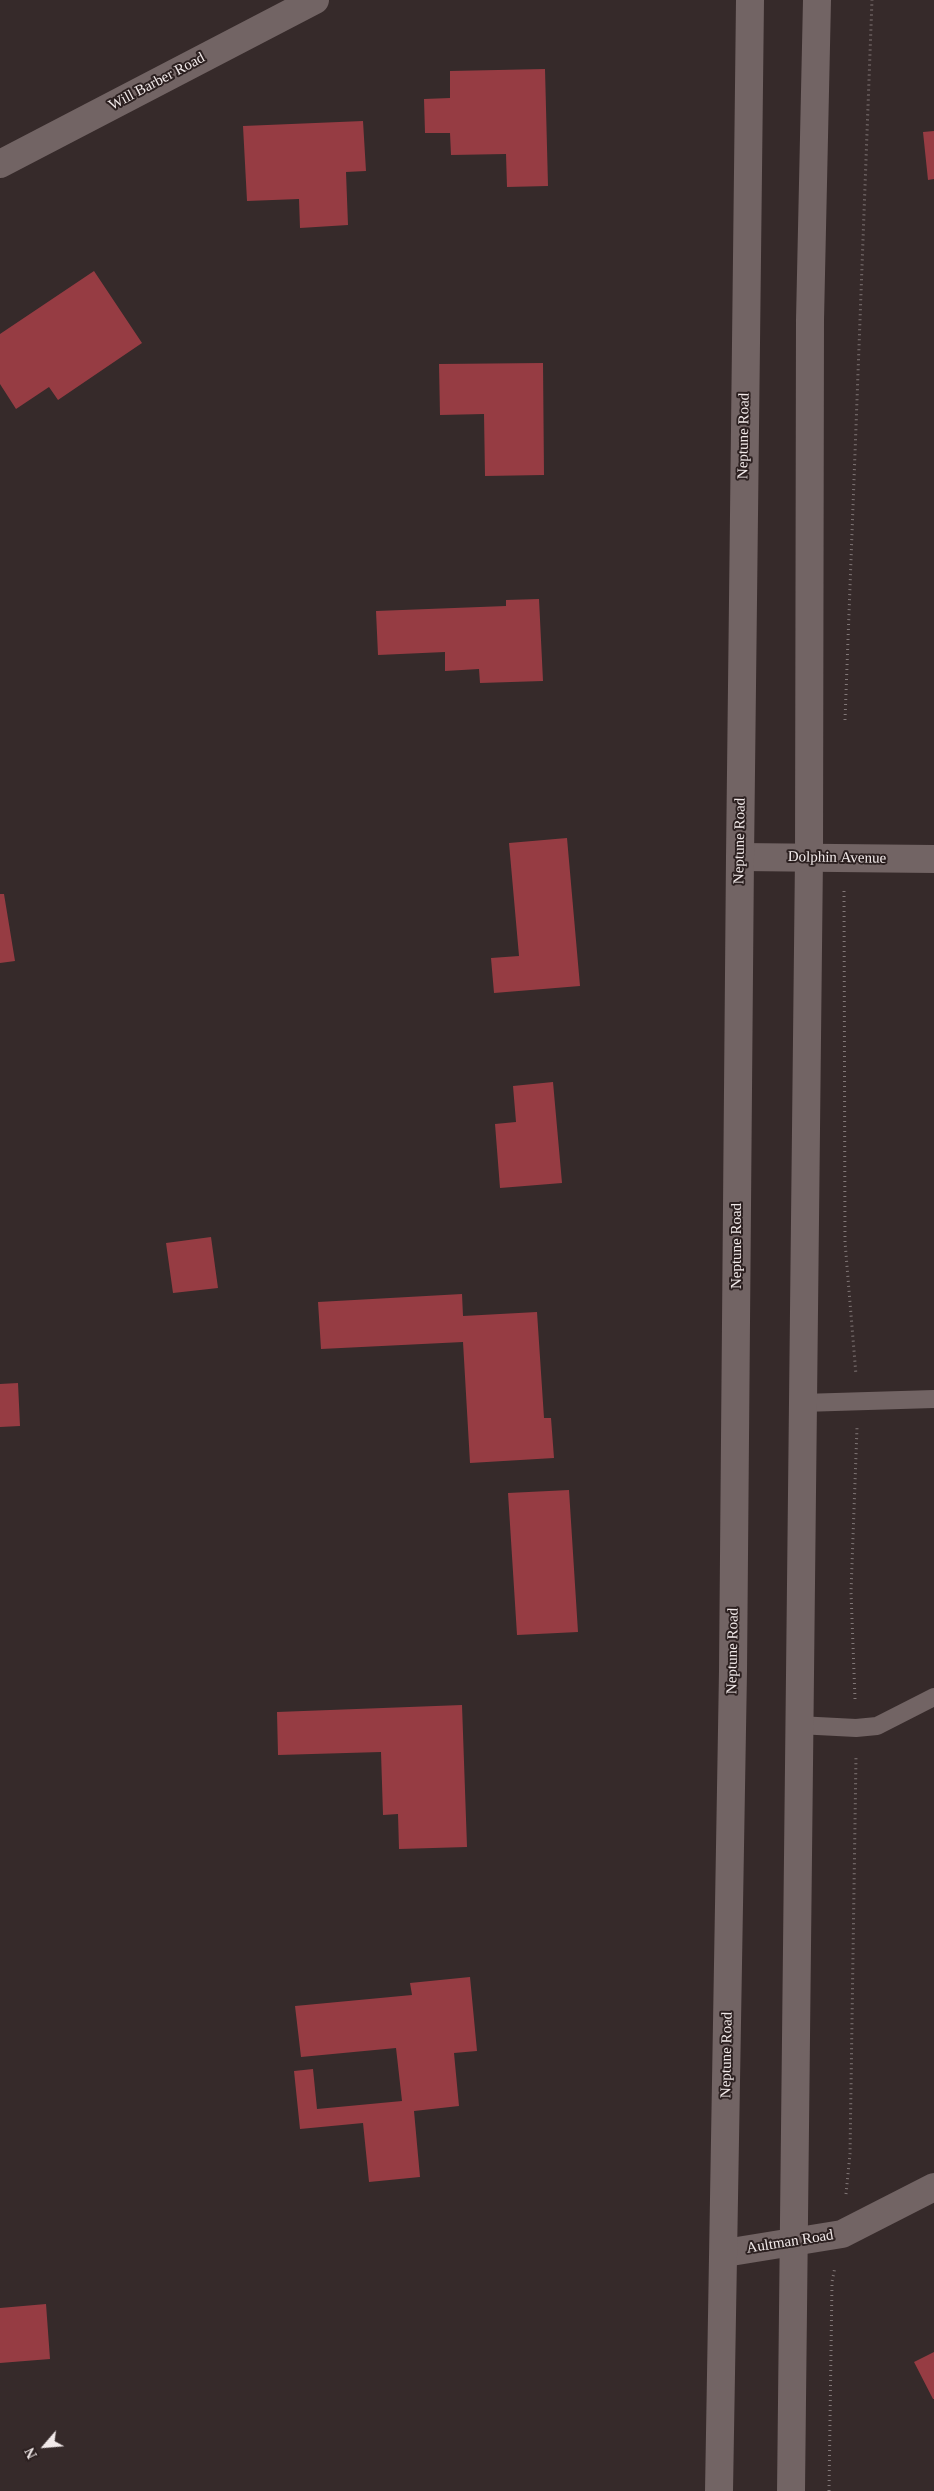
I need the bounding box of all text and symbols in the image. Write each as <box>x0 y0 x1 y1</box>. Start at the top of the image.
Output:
street label: Will Barber Road <box>106 49 208 115</box>
street label: Neptune Road <box>734 393 754 479</box>
street label: Neptune Road <box>730 798 750 884</box>
street label: Dolphin Avenue <box>788 848 886 868</box>
street label: Neptune Road <box>728 1203 746 1289</box>
street label: Neptune Road <box>723 1608 743 1694</box>
street label: Neptune Road <box>717 2012 737 2098</box>
street label: Aultman Road <box>745 2226 835 2258</box>
north arrow <box>20 2421 70 2471</box>
text: N <box>22 2445 40 2461</box>

